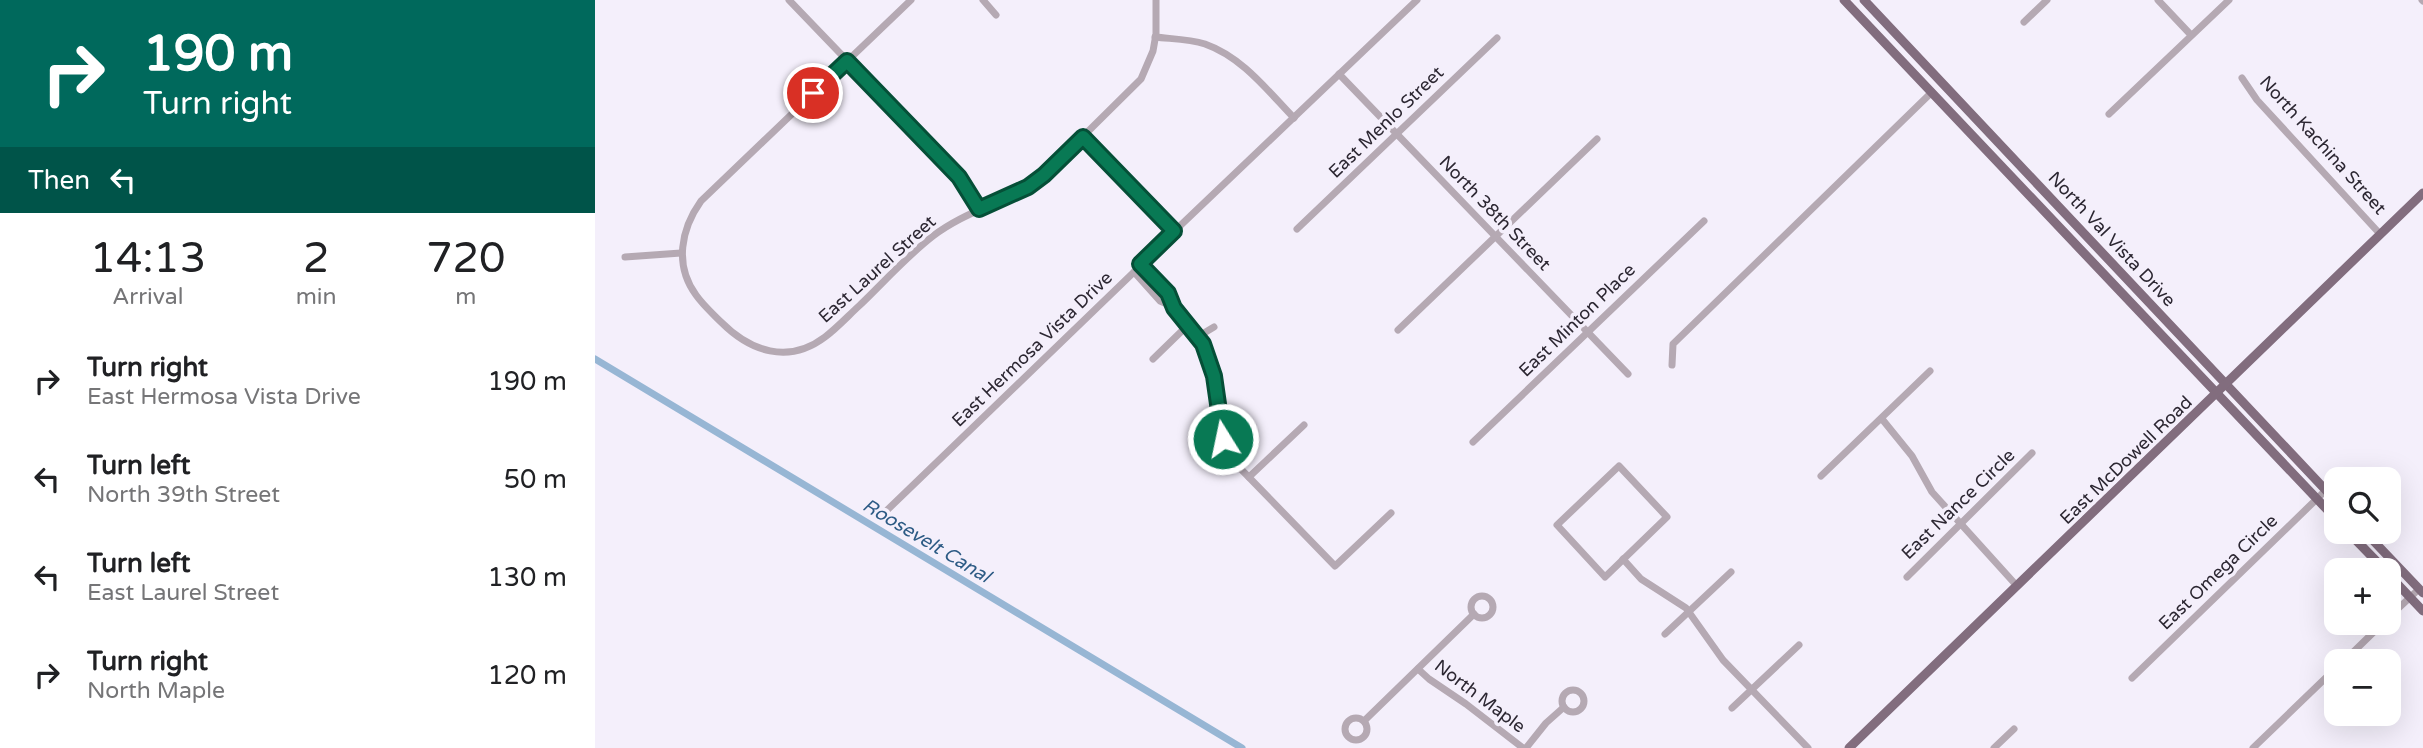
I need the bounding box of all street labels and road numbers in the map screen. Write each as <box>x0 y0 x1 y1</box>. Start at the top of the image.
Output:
street label: East Menlo Street <box>1324 61 1448 183</box>
street label: North Kachina Street <box>2255 71 2391 219</box>
street label: North 38th Street <box>1435 151 1555 275</box>
street label: North Val Vista Drive <box>2044 167 2180 311</box>
street label: East Laurel Street <box>814 210 940 327</box>
street label: East Minton Place <box>1514 259 1640 381</box>
street label: East Hermosa Vista Drive <box>947 267 1117 431</box>
street label: East McDowell Road <box>2055 391 2197 529</box>
street label: East Nance Circle <box>1897 444 2019 564</box>
street label: East Omega Circle <box>2154 510 2282 634</box>
street label: North Maple <box>1430 655 1530 737</box>

